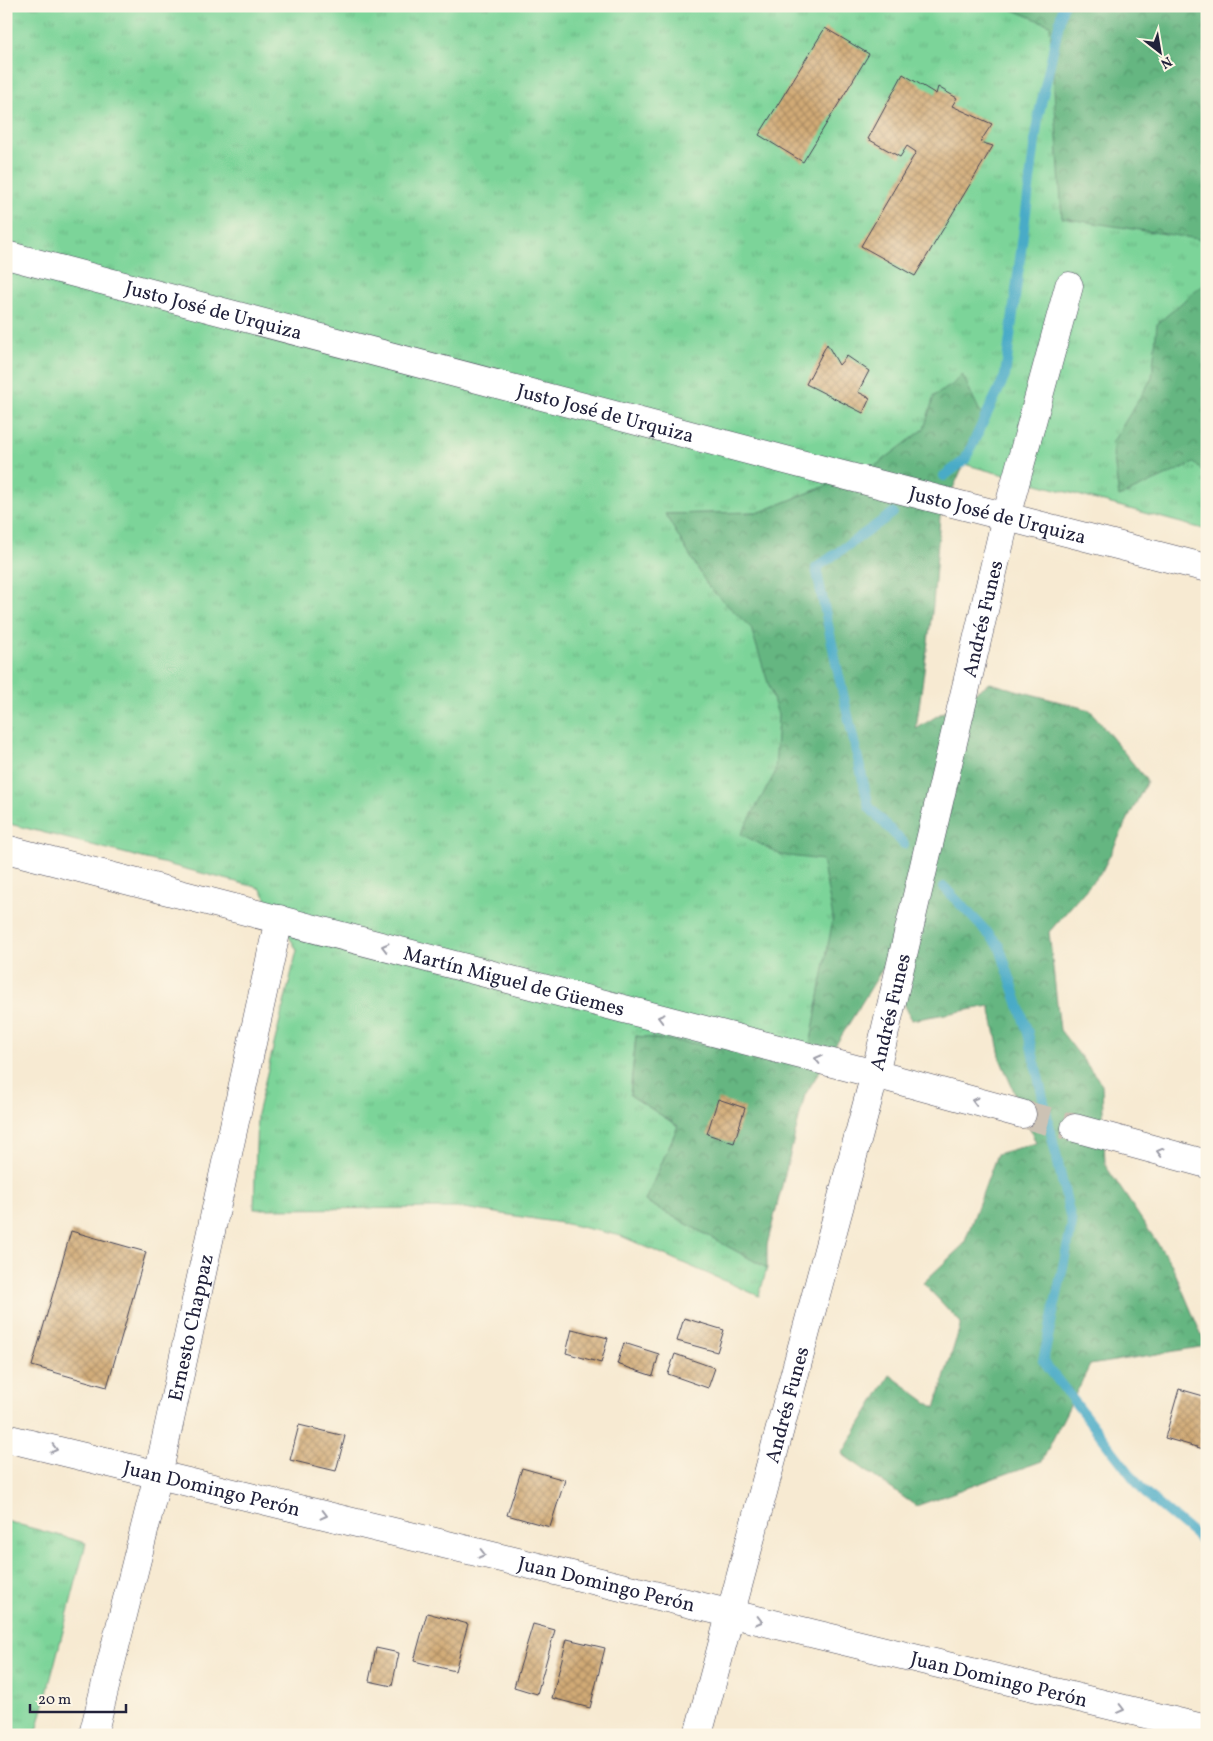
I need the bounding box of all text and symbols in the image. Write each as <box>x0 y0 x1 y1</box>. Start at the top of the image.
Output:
north arrow <box>1136 28 1186 78</box>
text: N <box>1157 51 1175 73</box>
street label: Justo José de Urquiza <box>122 275 305 348</box>
street label: Justo José de Urquiza <box>513 378 697 451</box>
street label: Justo José de Urquiza <box>905 480 1089 553</box>
street label: Andrés Funes <box>957 558 1011 681</box>
street label: Martín Miguel de Güemes <box>400 940 627 1025</box>
one-way arrow <box>381 942 390 953</box>
street label: Andrés Funes <box>864 951 919 1074</box>
one-way arrow <box>657 1013 666 1024</box>
one-way arrow <box>814 1054 823 1065</box>
one-way arrow <box>971 1096 980 1107</box>
one-way arrow <box>1156 1147 1164 1157</box>
street label: Ernesto Chappaz <box>162 1252 222 1404</box>
street label: Andrés Funes <box>759 1344 817 1467</box>
one-way arrow <box>49 1444 57 1454</box>
street label: Juan Domingo Perón <box>120 1455 303 1525</box>
one-way arrow <box>320 1509 329 1520</box>
one-way arrow <box>478 1548 487 1559</box>
street label: Juan Domingo Perón <box>515 1551 698 1620</box>
one-way arrow <box>755 1615 764 1626</box>
street label: Juan Domingo Perón <box>907 1646 1090 1716</box>
scale bar <box>30 1681 126 1713</box>
text: 20 m <box>38 1690 71 1711</box>
one-way arrow <box>1117 1703 1126 1714</box>

